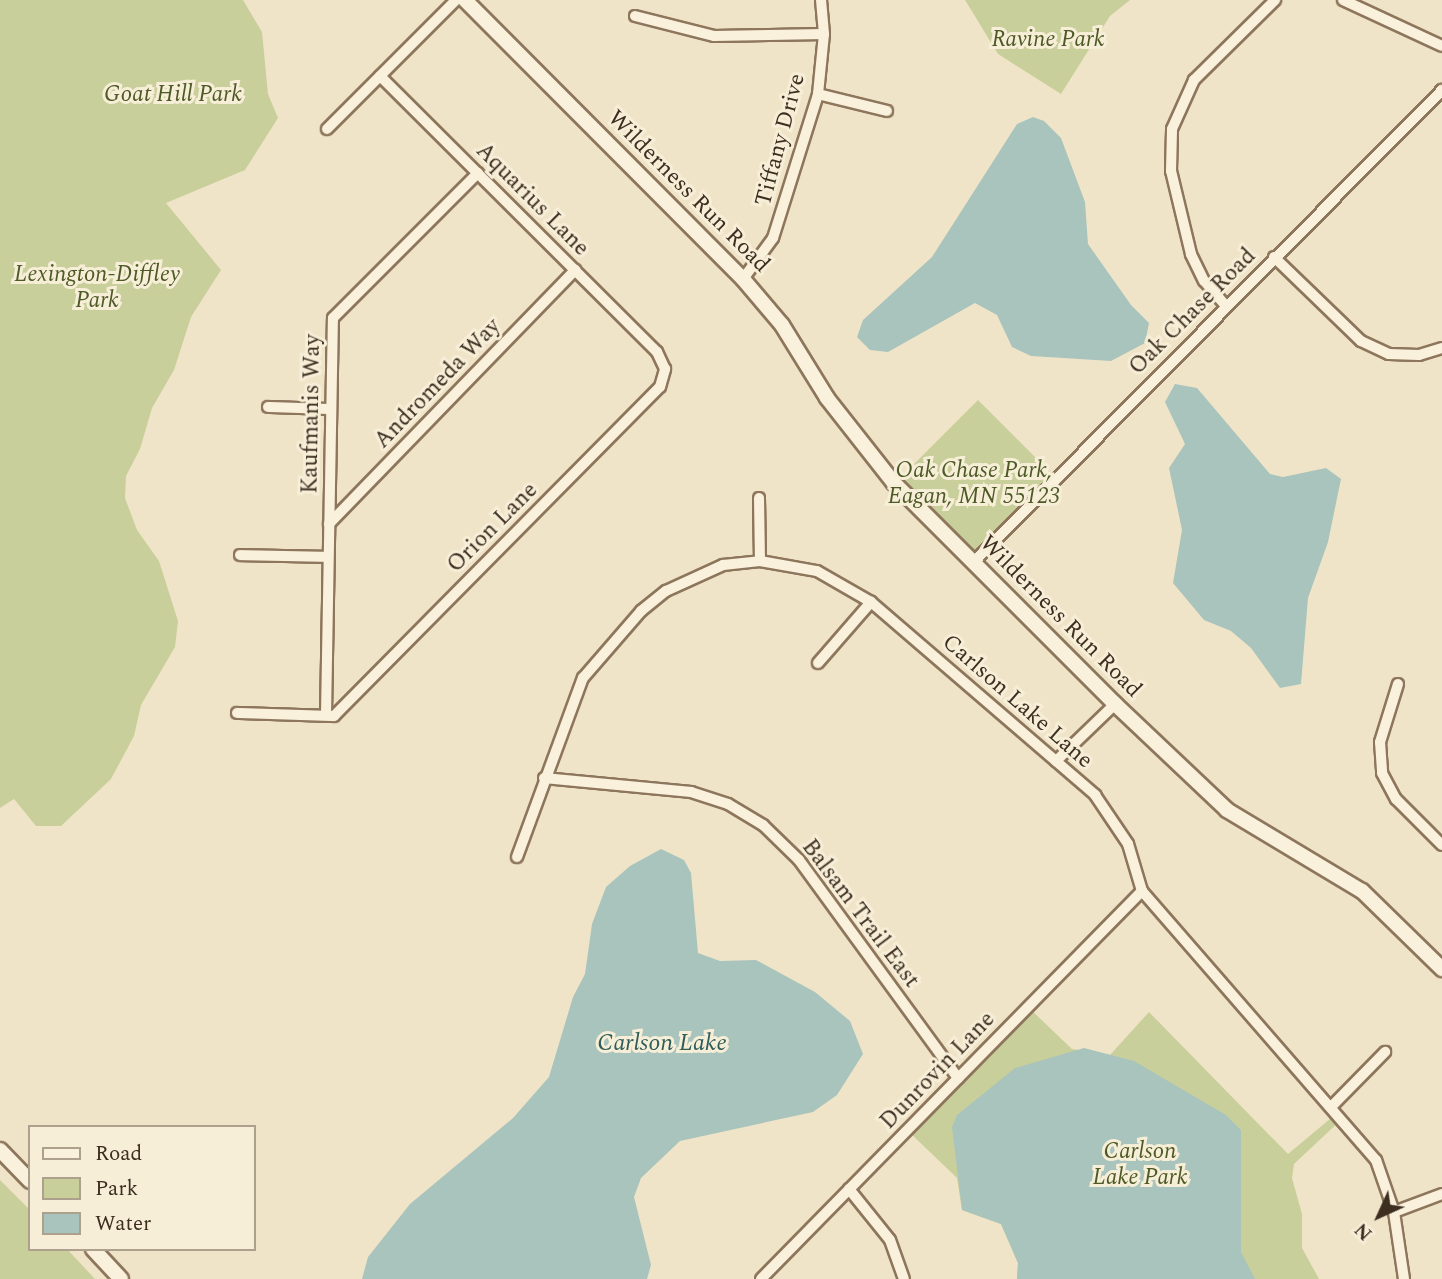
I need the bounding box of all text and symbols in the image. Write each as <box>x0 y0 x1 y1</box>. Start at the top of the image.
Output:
park label: Ravine Park <box>991 26 1105 54</box>
street label: Tiffany Drive <box>750 71 812 209</box>
park label: Goat Hill Park <box>104 81 242 109</box>
street label: Wilderness Run Road <box>601 105 775 279</box>
street label: Aquarius Lane <box>470 138 594 262</box>
street label: Oak Chase Road <box>1124 243 1262 381</box>
park label: Lexington-Diffley Park <box>14 261 180 315</box>
street label: Andromeda Way <box>369 313 507 455</box>
street label: Kaufmanis Way <box>297 334 327 494</box>
park label: Oak Chase Park, Eagan, MN 55123 <box>888 457 1060 511</box>
street label: Orion Lane <box>442 477 544 579</box>
street label: Wilderness Run Road <box>973 530 1147 704</box>
street label: Carlson Lake Lane <box>936 629 1098 775</box>
street label: Balsam Trail East <box>795 834 925 994</box>
street label: Dunrovin Lane <box>875 1006 1001 1136</box>
water label: Carlson Lake <box>597 1030 727 1058</box>
legend <box>28 1125 256 1251</box>
text: Road <box>95 1138 142 1170</box>
park label: Carlson Lake Park <box>1092 1138 1188 1192</box>
text: Park <box>95 1173 138 1205</box>
north arrow <box>1344 1181 1414 1251</box>
text: Water <box>95 1208 151 1240</box>
text: N <box>1348 1215 1380 1247</box>

